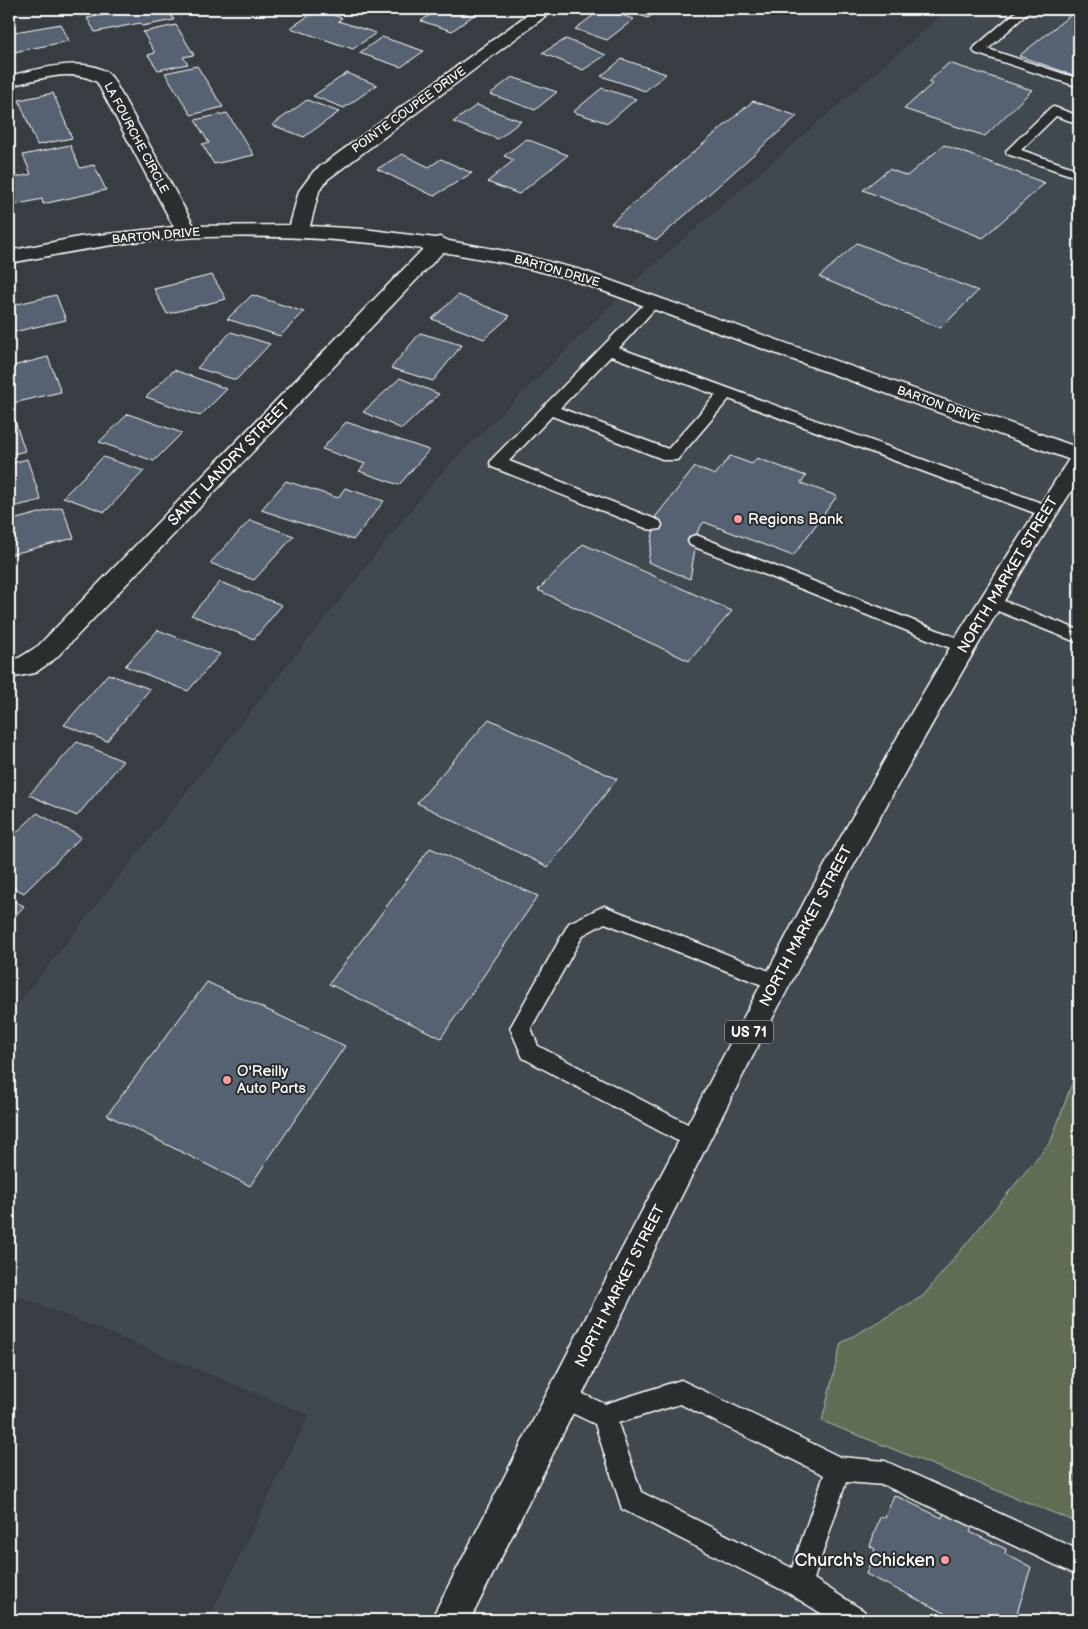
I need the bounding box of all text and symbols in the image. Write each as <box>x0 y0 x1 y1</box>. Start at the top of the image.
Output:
street label: POINTE COUPEE DRIVE <box>349 64 469 156</box>
street label: LA FOURCHE CIRCLE <box>100 80 172 196</box>
street label: BARTON DRIVE <box>111 225 201 247</box>
street label: BARTON DRIVE <box>513 252 602 290</box>
street label: BARTON DRIVE <box>895 383 983 427</box>
street label: SAINT LANDRY STREET <box>164 396 294 530</box>
street label: NORTH MARKET STREET <box>954 493 1062 657</box>
place label: Regions Bank <box>748 510 843 529</box>
marker: Regions Bank <box>732 513 744 525</box>
street label: NORTH MARKET STREET <box>755 842 857 1010</box>
road number: US 71 <box>725 1020 773 1044</box>
place label: O'Reilly Auto Parts <box>237 1062 306 1098</box>
marker: O'Reilly Auto Parts <box>221 1074 233 1086</box>
street label: NORTH MARKET STREET <box>571 1202 669 1370</box>
place label: Church's Chicken <box>795 1550 935 1571</box>
marker: Church's Chicken <box>939 1554 951 1566</box>

